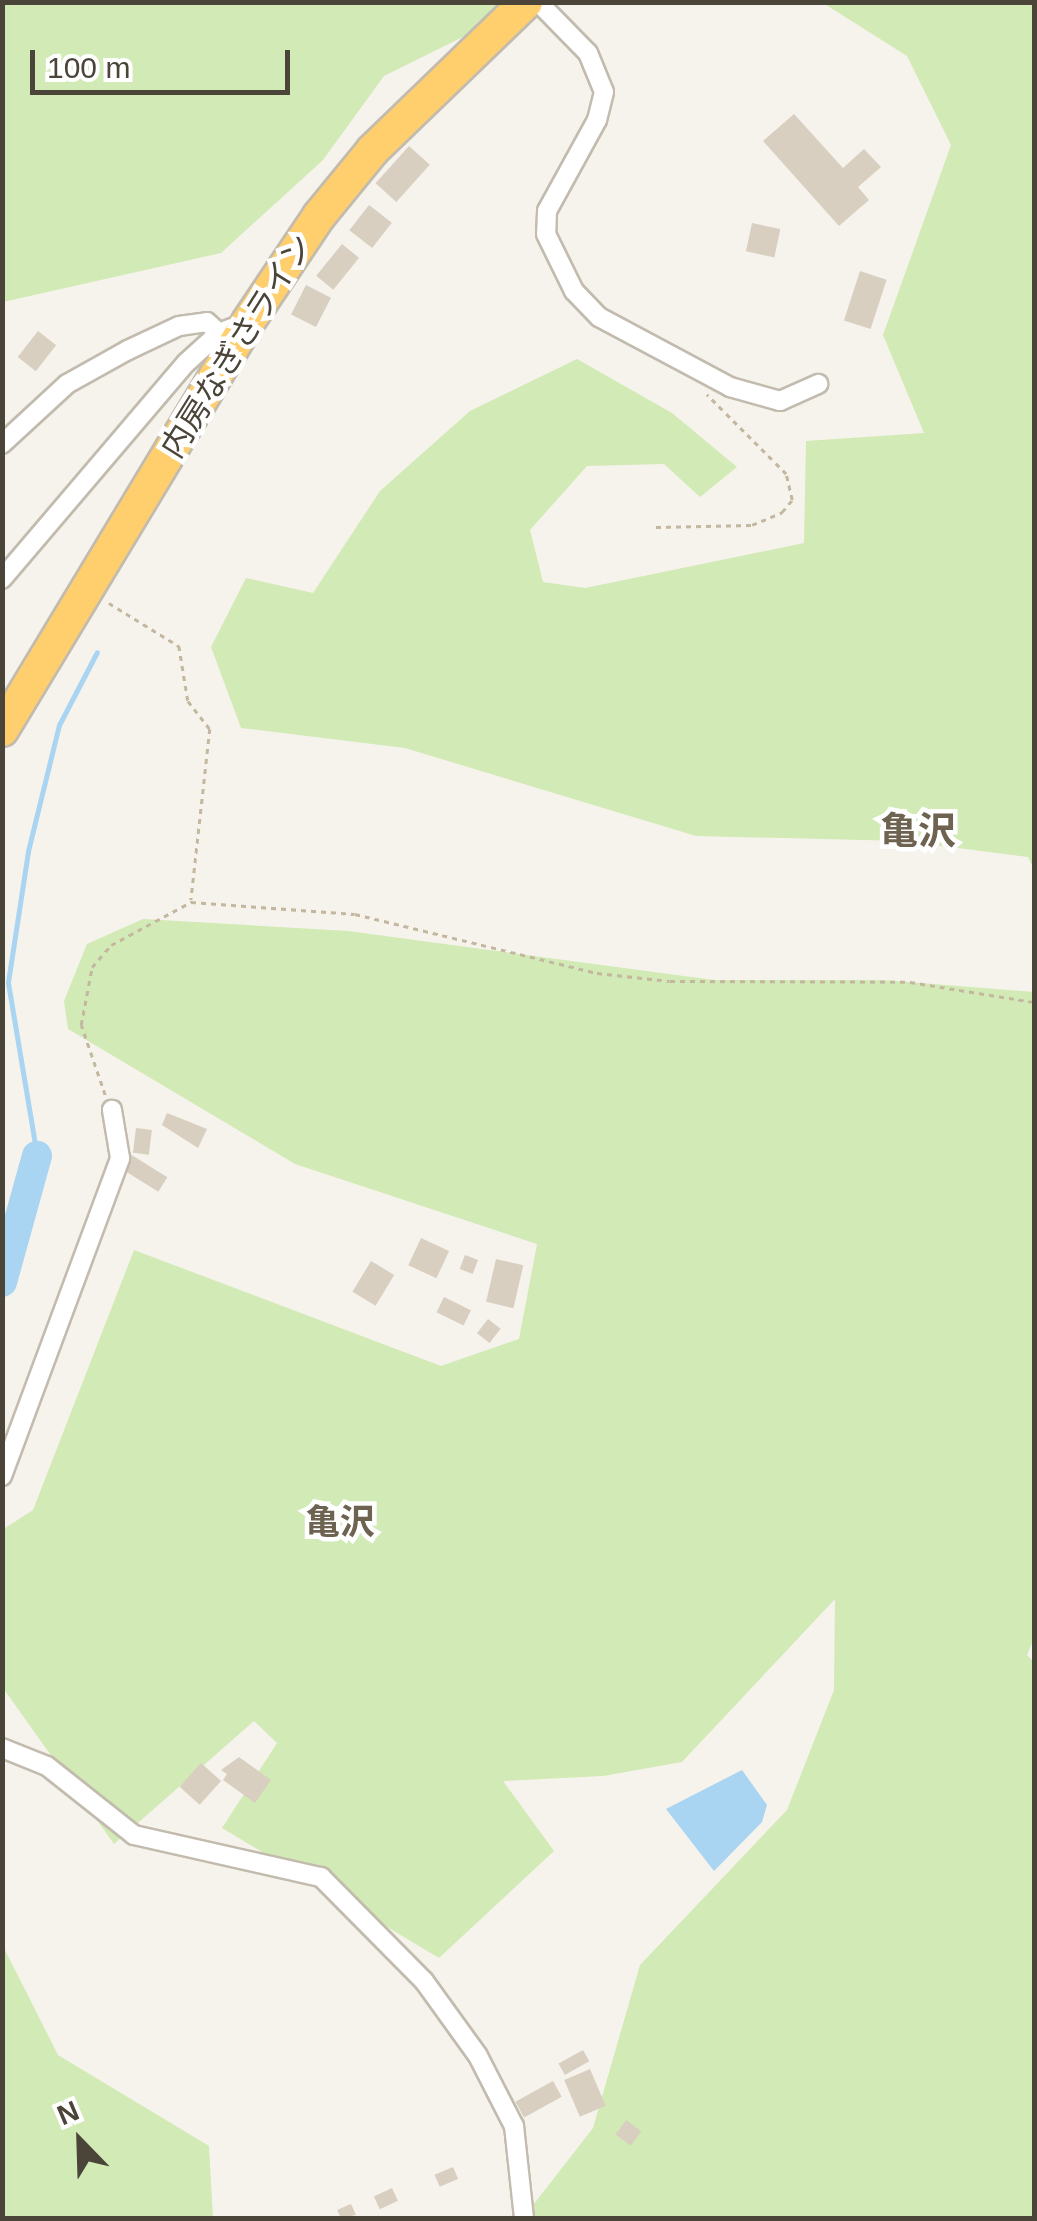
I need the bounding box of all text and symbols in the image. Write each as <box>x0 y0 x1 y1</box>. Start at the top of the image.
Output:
scale bar <box>35 30 295 92</box>
text: 100 m <box>47 51 130 84</box>
street label: 内房なぎさライン <box>153 227 321 465</box>
district label: 亀沢 <box>880 809 956 855</box>
district label: 亀沢 <box>305 1501 375 1543</box>
north arrow <box>30 2091 130 2191</box>
text: N <box>53 2095 83 2131</box>

